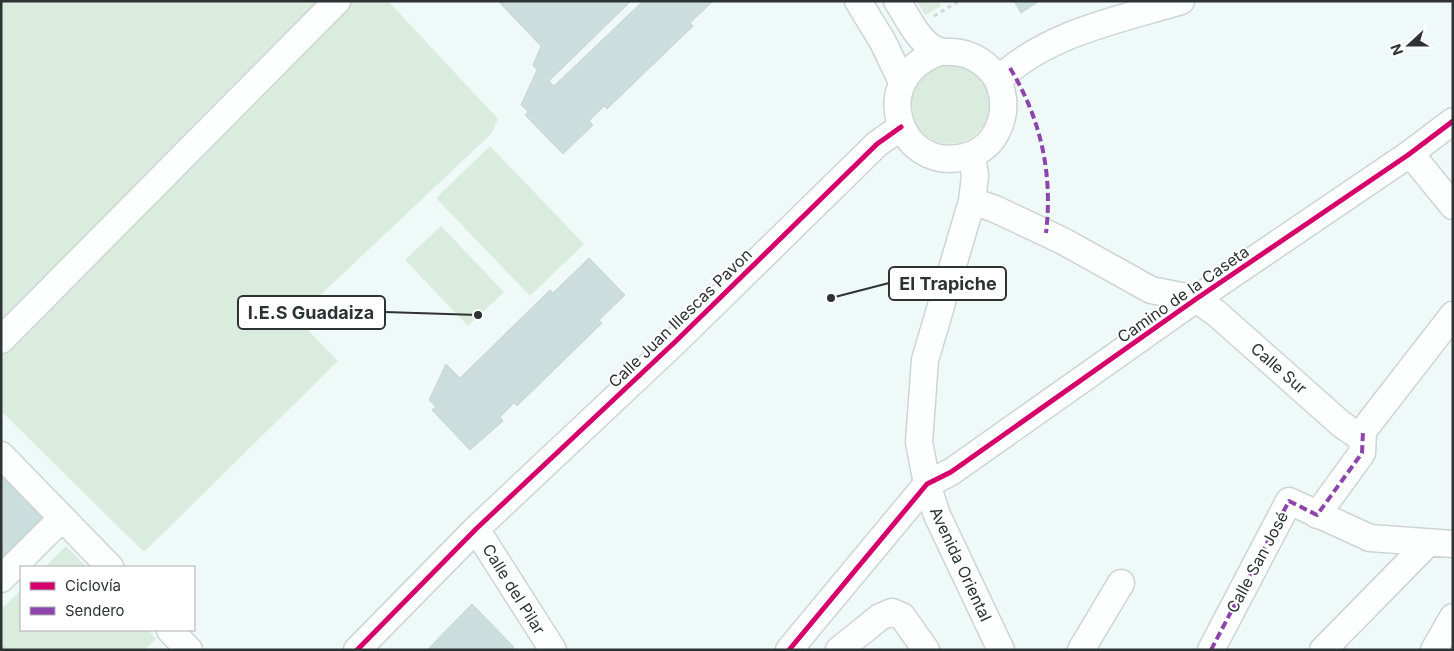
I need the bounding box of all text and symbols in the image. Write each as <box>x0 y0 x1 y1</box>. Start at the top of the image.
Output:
north arrow <box>1384 20 1434 70</box>
text: N <box>1387 42 1406 58</box>
street label: Camino de la Caseta <box>1113 241 1253 347</box>
street label: Calle Juan Illescas Pavon <box>604 244 756 392</box>
callout: El Trapiche <box>889 267 1006 300</box>
text: El Trapiche <box>899 273 997 294</box>
callout: I.E.S Guadaiza <box>238 296 385 329</box>
text: I.E.S Guadaiza <box>248 302 374 323</box>
street label: Calle Sur <box>1247 338 1311 398</box>
street label: Avenida Oriental <box>926 504 996 624</box>
street label: Calle San José <box>1222 508 1292 616</box>
street label: Calle del Pilar <box>478 540 550 638</box>
legend <box>20 566 195 631</box>
text: Ciclovía <box>65 576 121 595</box>
text: Sendero <box>65 601 125 620</box>

